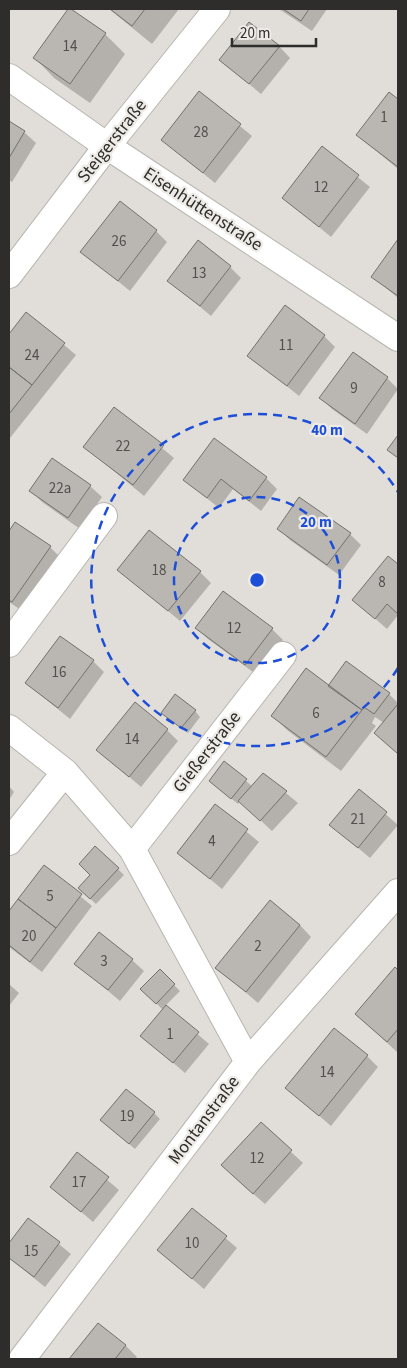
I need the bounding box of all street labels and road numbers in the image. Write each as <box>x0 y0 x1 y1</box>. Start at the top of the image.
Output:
street label: Steigerstraße <box>71 94 153 188</box>
street label: Eisenhüttenstraße <box>138 161 268 257</box>
street label: Gießerstraße <box>167 706 247 798</box>
street label: Montanstraße <box>162 1071 246 1169</box>

